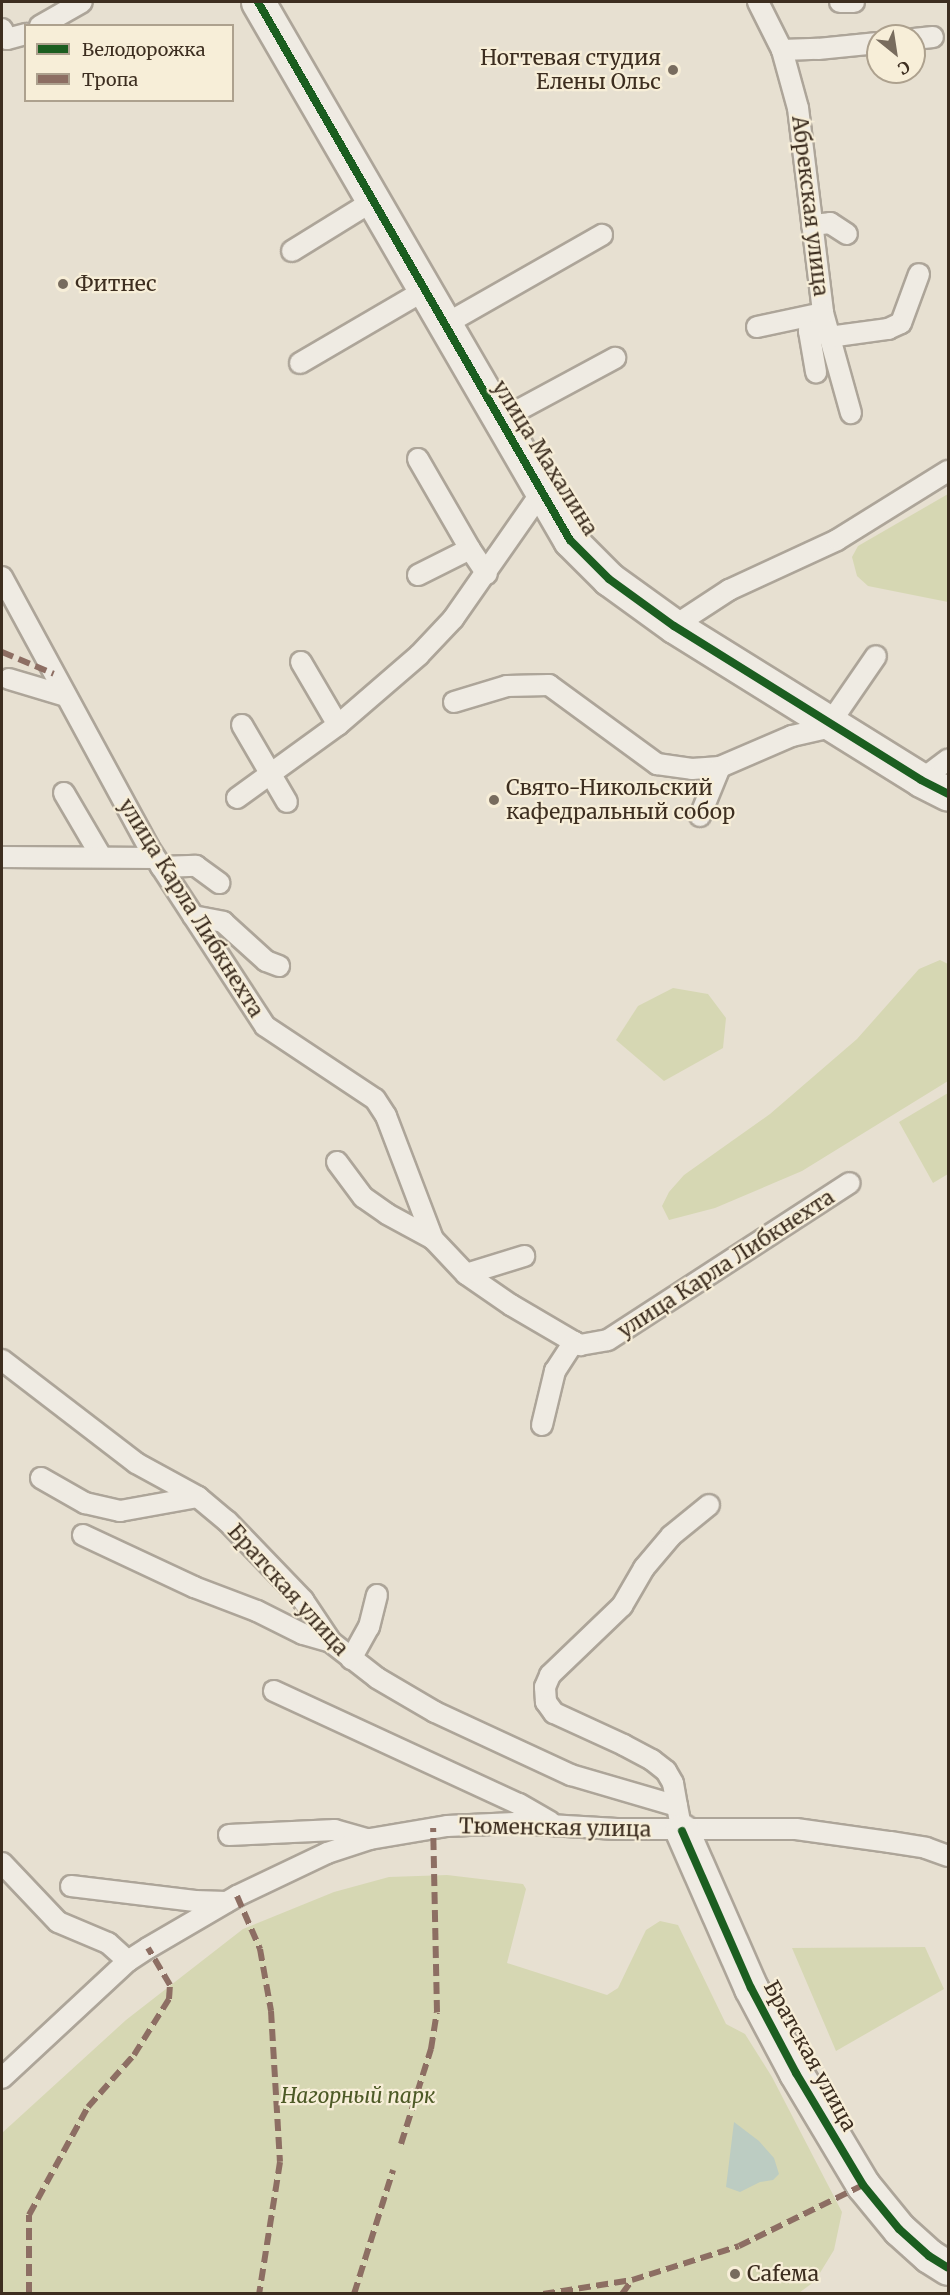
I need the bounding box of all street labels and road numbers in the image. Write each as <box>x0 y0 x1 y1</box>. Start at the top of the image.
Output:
street label: Абрекская улица <box>786 114 834 298</box>
street label: улица Махалина <box>487 376 603 540</box>
street label: улица Карла Либкнехта <box>113 794 269 1022</box>
street label: улица Карла Либкнехта <box>613 1185 839 1343</box>
street label: Братская улица <box>222 1519 354 1661</box>
street label: Тюменская улица <box>459 1814 651 1842</box>
street label: Братская улица <box>758 1976 862 2136</box>

